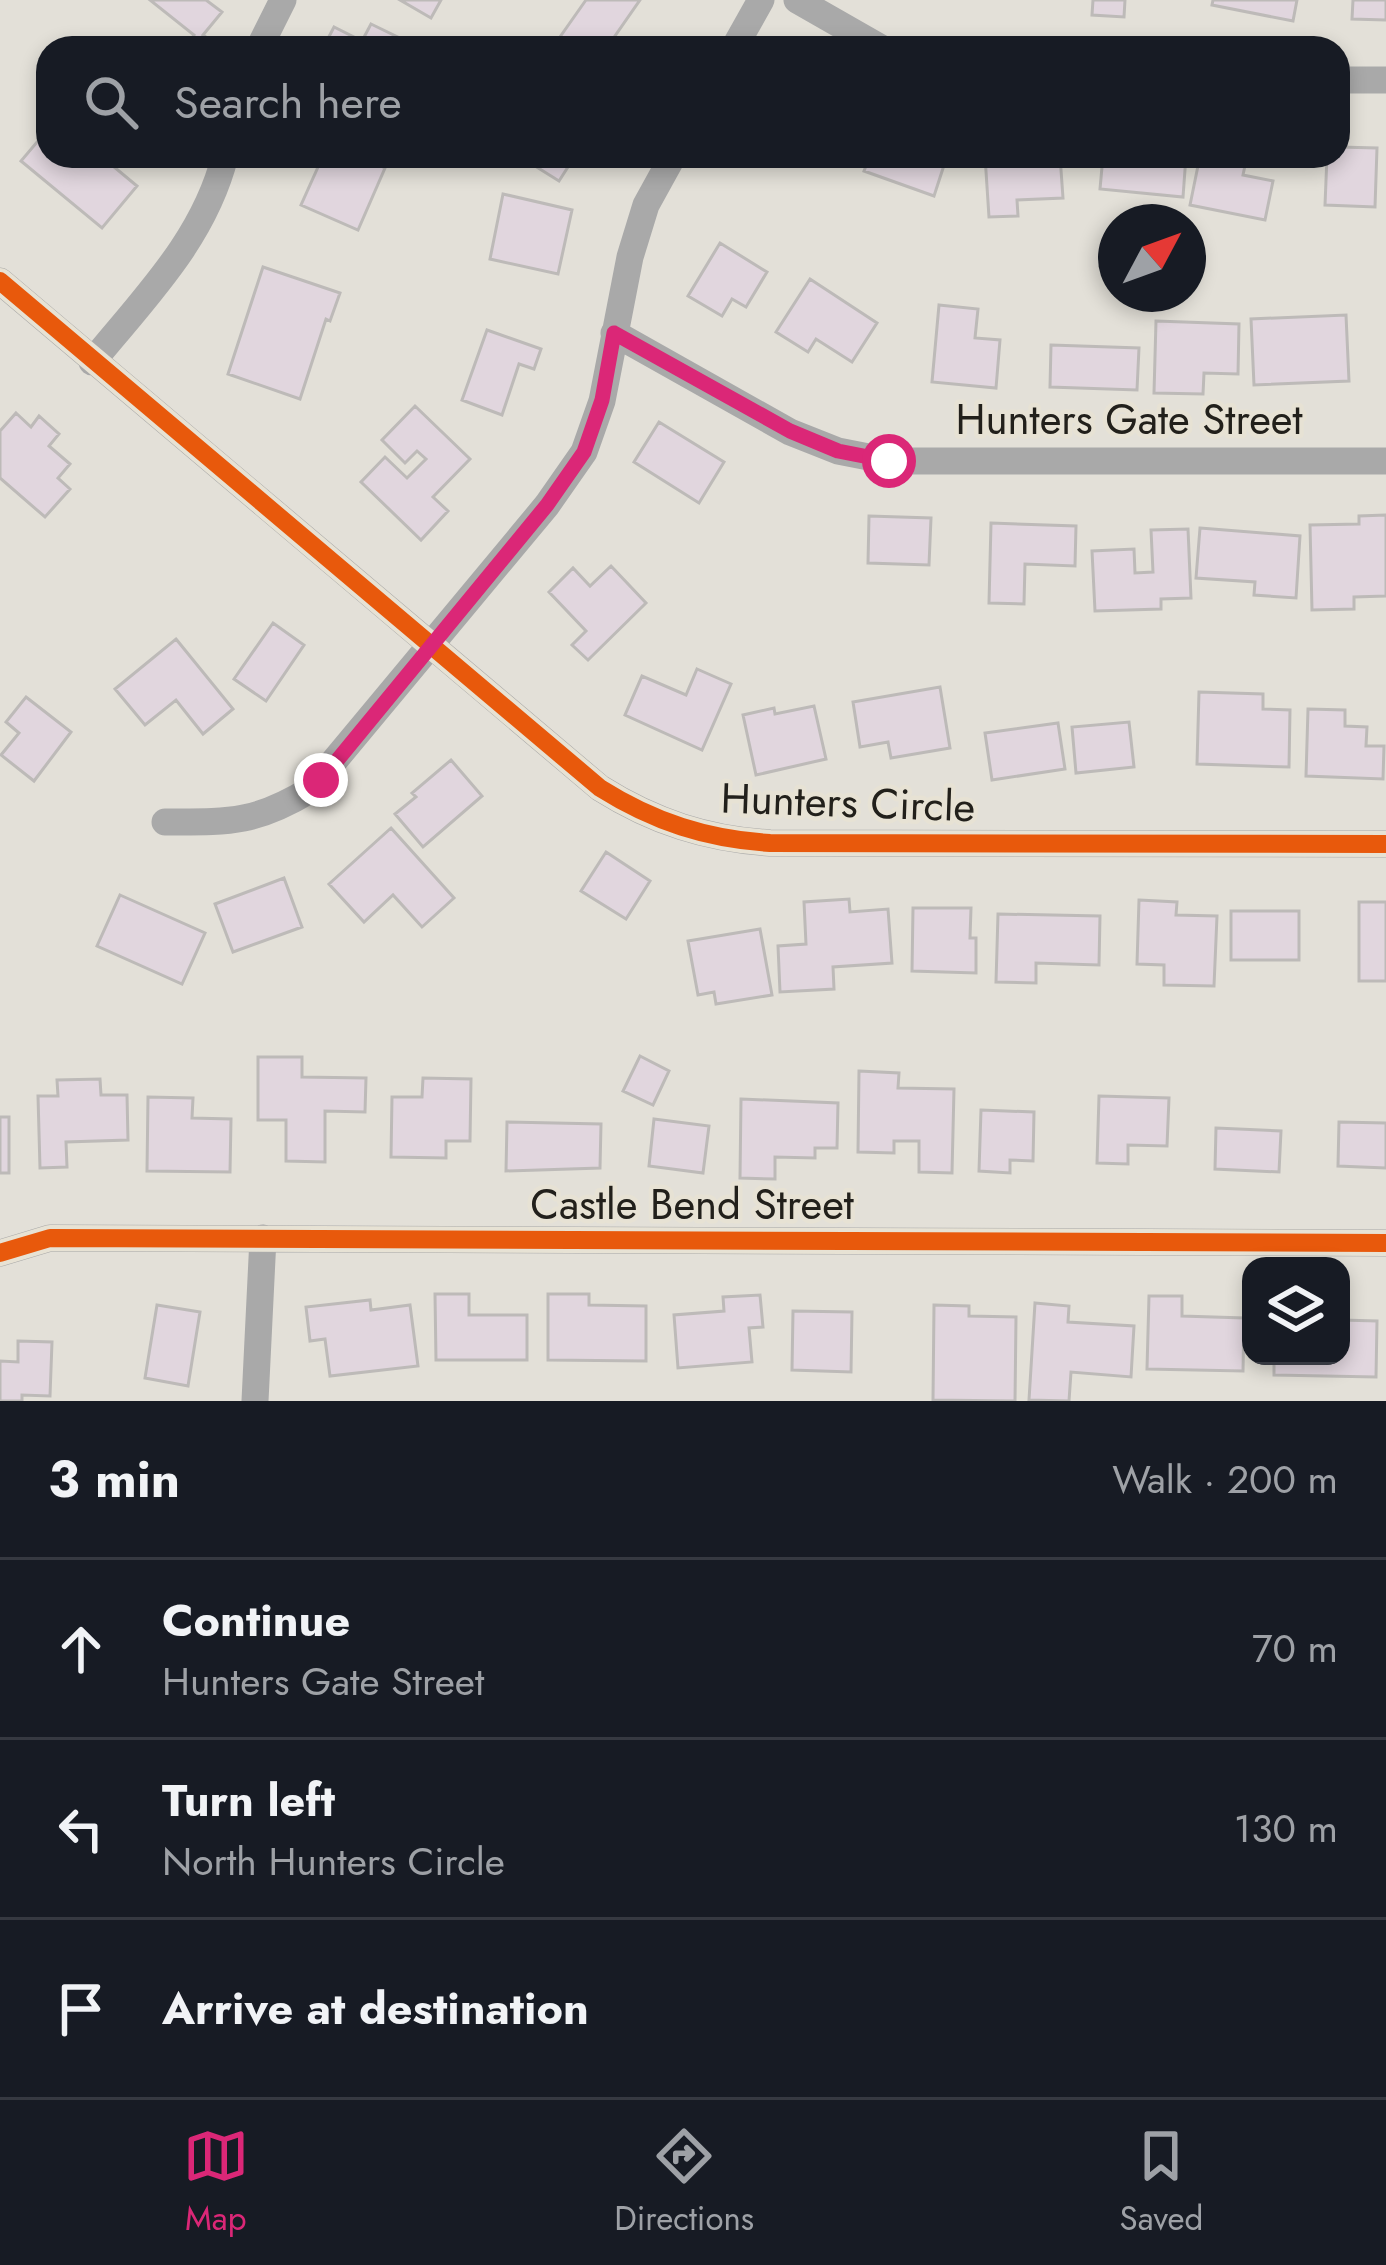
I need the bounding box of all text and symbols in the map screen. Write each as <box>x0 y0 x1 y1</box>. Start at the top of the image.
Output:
search box <box>36 36 1350 168</box>
icon: search <box>78 69 144 135</box>
text: Search here <box>174 70 402 135</box>
north arrow <box>1098 204 1206 312</box>
street label: Hunters Gate Street <box>955 389 1303 450</box>
route start <box>862 434 916 488</box>
route end <box>294 753 348 807</box>
street label: Hunters Circle <box>720 768 976 837</box>
street label: Castle Bend Street <box>530 1174 854 1235</box>
map controls <box>1242 1257 1350 1365</box>
button: layers <box>1242 1257 1350 1365</box>
text: 3 min <box>48 1442 180 1516</box>
text: Walk · 200 m <box>1112 1451 1338 1508</box>
text: Continue <box>162 1588 350 1653</box>
icon: ahead <box>48 1616 114 1682</box>
text: 70 m <box>1252 1620 1338 1677</box>
text: Hunters Gate Street <box>162 1653 484 1710</box>
text: Turn left <box>162 1768 335 1833</box>
icon: left <box>48 1796 114 1862</box>
text: 130 m <box>1234 1800 1338 1857</box>
text: North Hunters Circle <box>162 1833 505 1890</box>
icon: arrive <box>48 1976 114 2042</box>
text: Arrive at destination <box>162 1976 589 2041</box>
tab: Map <box>183 2123 249 2242</box>
tab: Directions <box>614 2123 754 2242</box>
tab: Saved <box>1120 2123 1203 2242</box>

